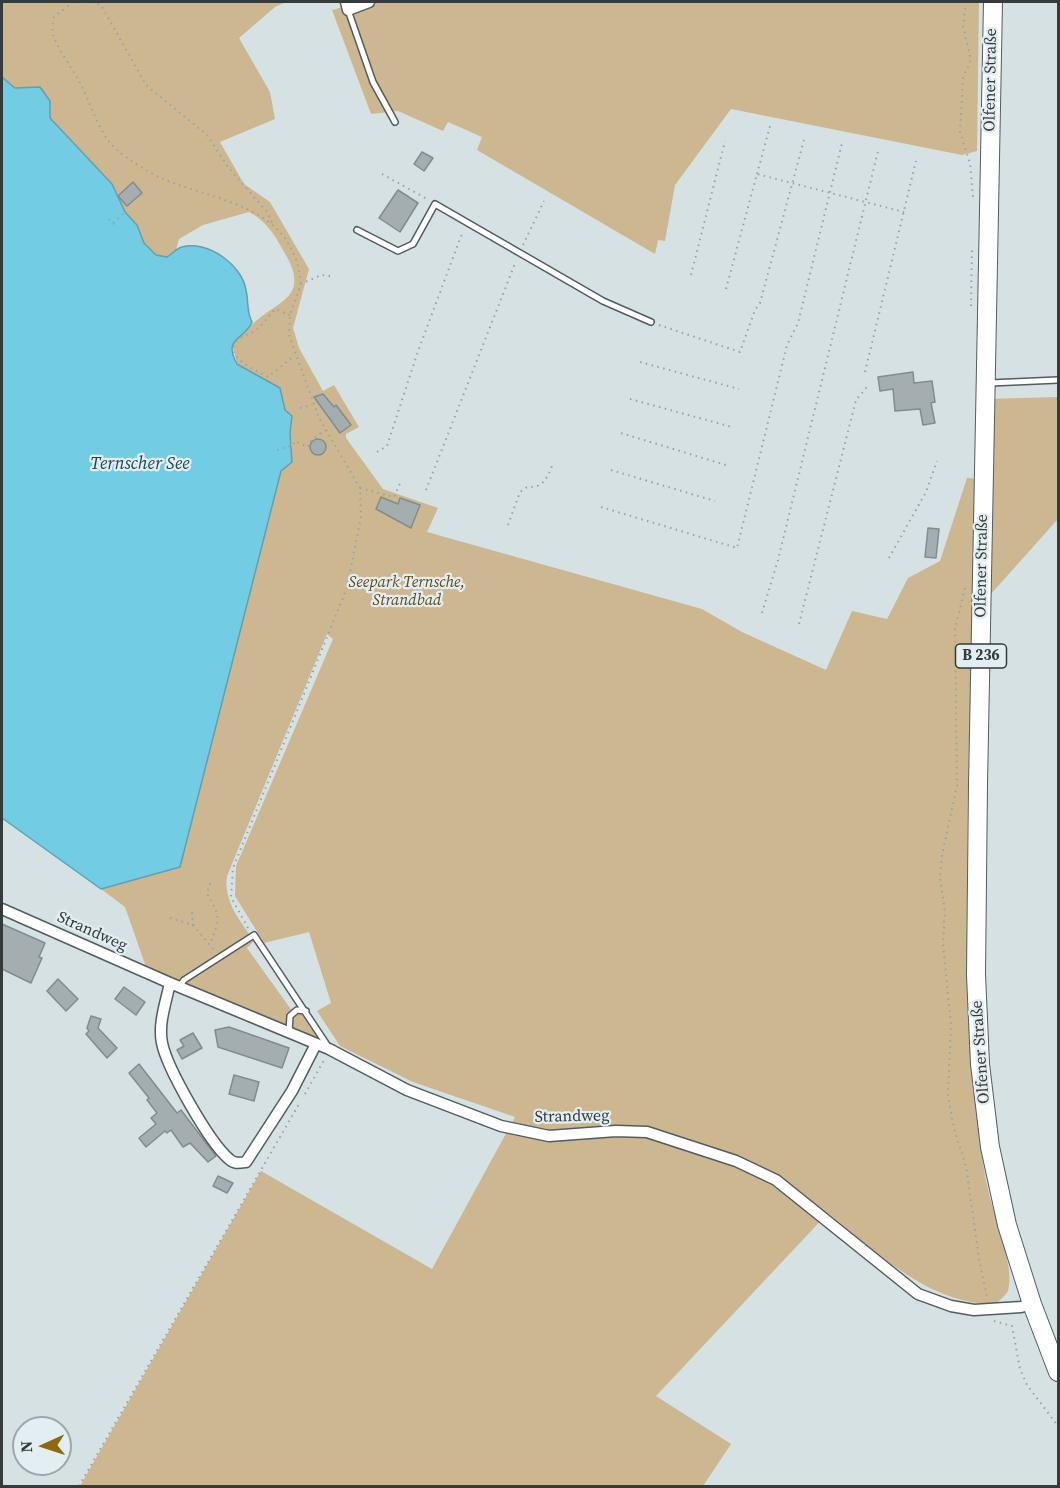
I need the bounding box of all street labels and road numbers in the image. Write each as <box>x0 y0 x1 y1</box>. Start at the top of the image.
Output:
street label: Olfener Straße <box>980 28 1002 132</box>
street label: Olfener Straße <box>971 514 993 618</box>
road number: B 236 <box>956 644 1006 668</box>
street label: Strandweg <box>54 908 130 956</box>
street label: Olfener Straße <box>968 1000 994 1104</box>
street label: Strandweg <box>534 1107 610 1127</box>

